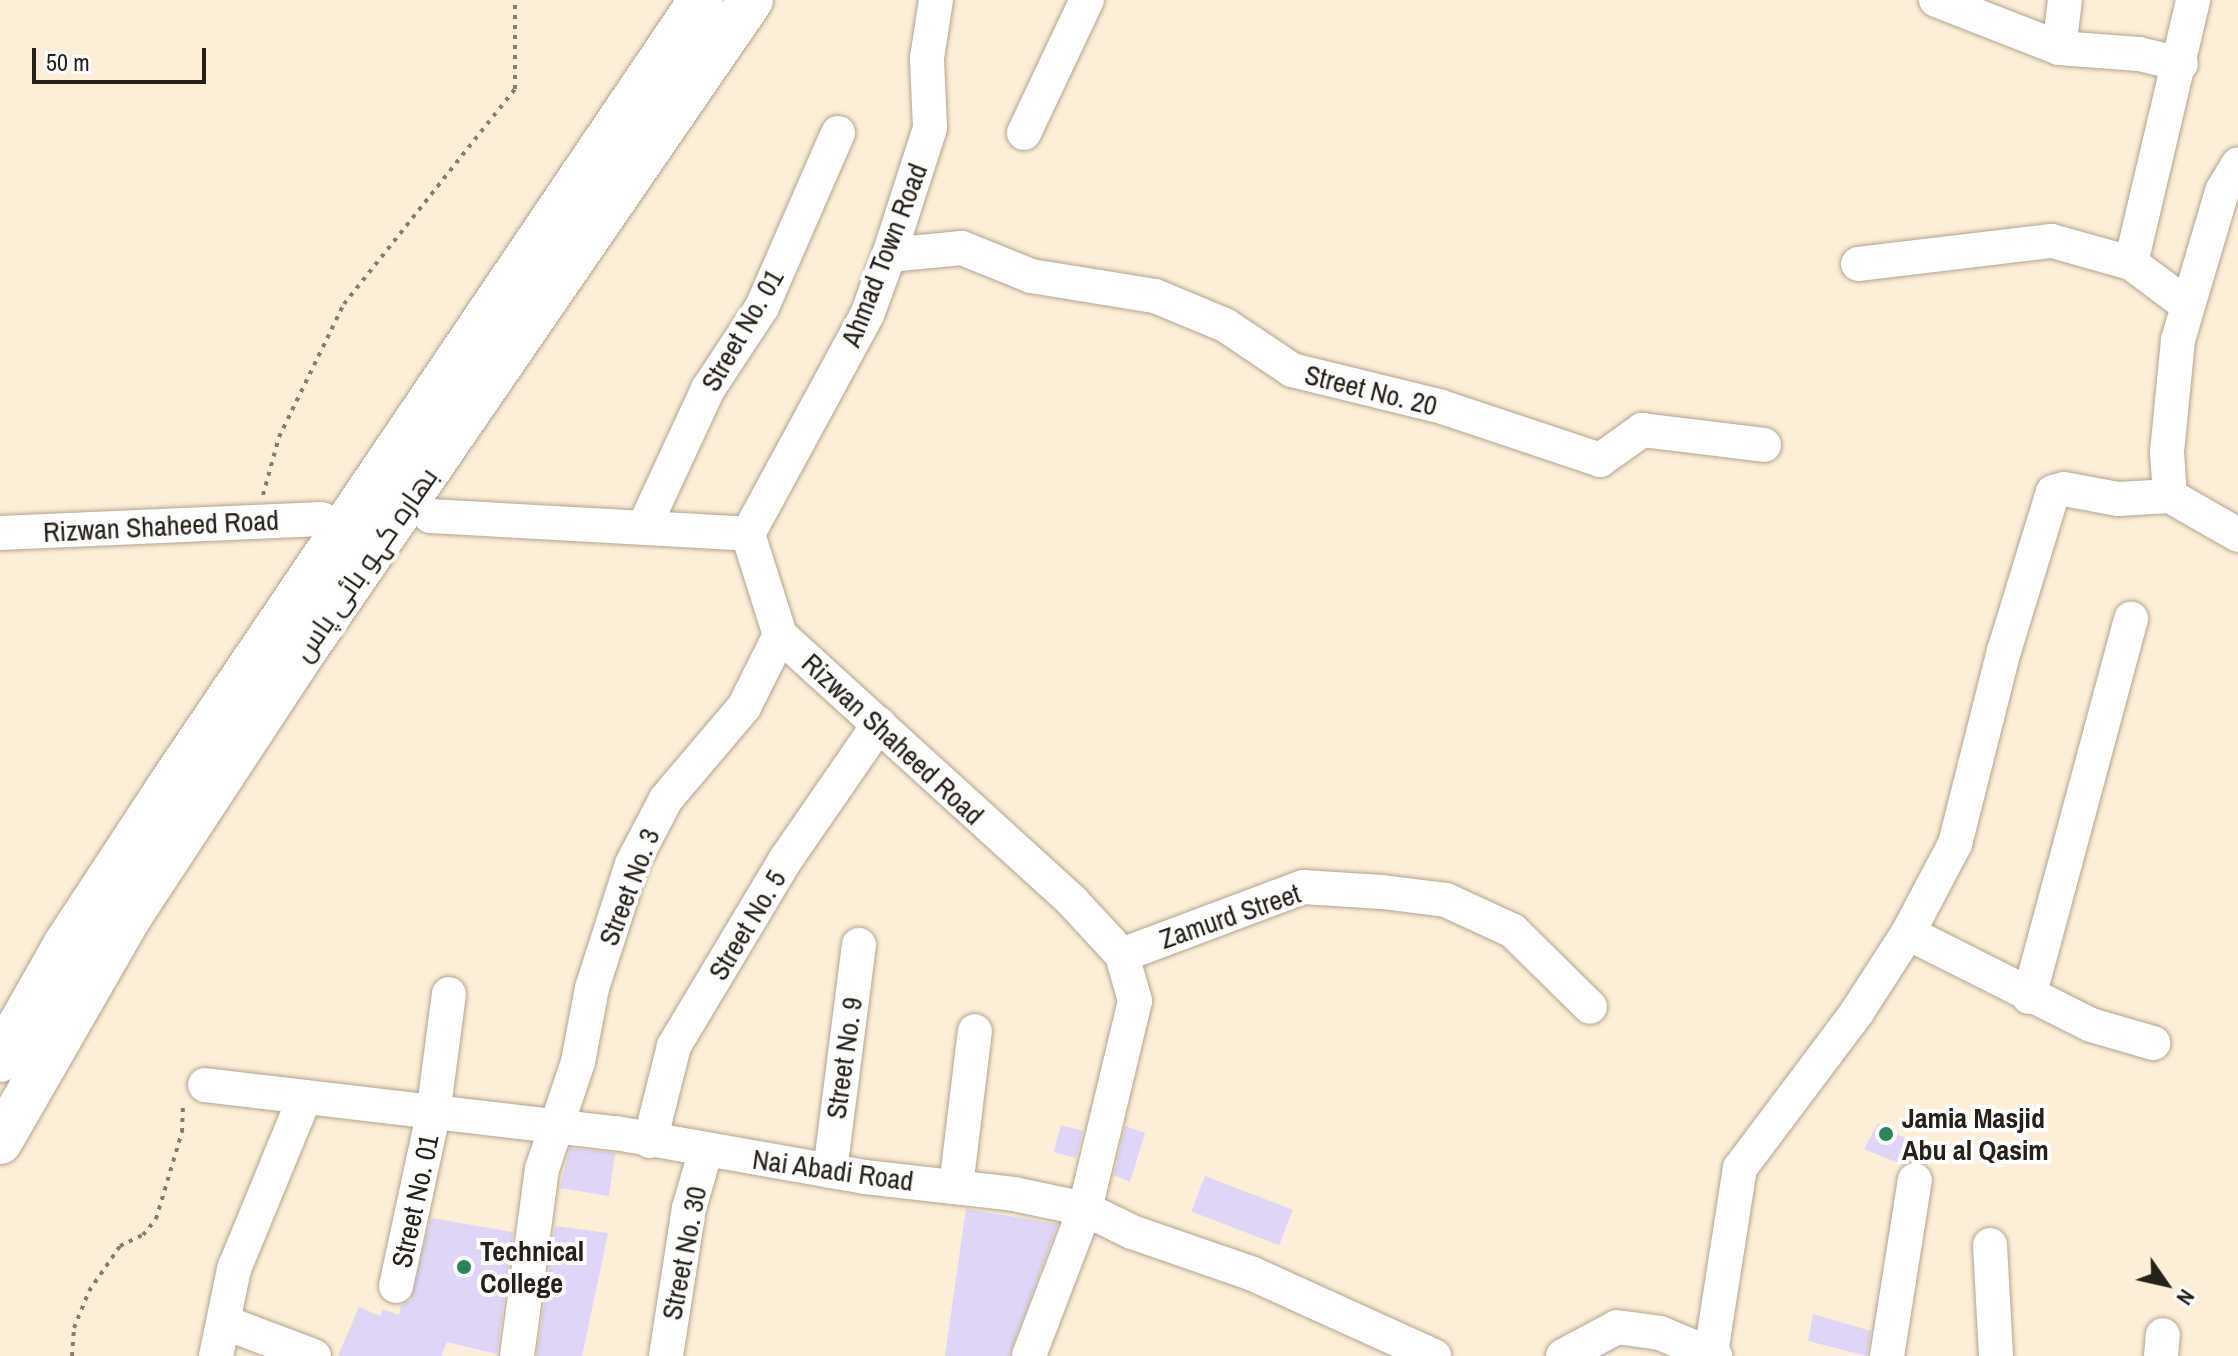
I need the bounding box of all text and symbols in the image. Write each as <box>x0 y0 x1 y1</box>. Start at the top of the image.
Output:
scale bar <box>36 32 210 82</box>
text: 50 m <box>46 46 90 78</box>
street label: Ahmad Town Road <box>834 158 934 352</box>
street label: Street No. 01 <box>694 263 790 397</box>
street label: Street No. 20 <box>1301 357 1441 423</box>
street label: بھارہ کہو بائی پاس <box>286 461 444 667</box>
street label: Rizwan Shaheed Road <box>42 503 280 549</box>
street label: Rizwan Shaheed Road <box>795 646 991 832</box>
street label: Street No. 3 <box>591 824 667 950</box>
street label: Street No. 5 <box>701 864 793 986</box>
street label: Zamurd Street <box>1155 876 1305 956</box>
street label: Street No. 9 <box>819 995 869 1121</box>
place label: Jamia Masjid Abu al Qasim <box>1902 1101 2049 1167</box>
marker: Jamia Masjid Abu al Qasim <box>1877 1125 1895 1143</box>
street label: Street No. 01 <box>385 1131 445 1271</box>
street label: Nai Abadi Road <box>750 1142 916 1198</box>
street label: Street No. 30 <box>655 1183 713 1323</box>
place label: Technical College <box>480 1234 584 1300</box>
north arrow <box>2126 1244 2206 1324</box>
marker: Technical College <box>455 1258 473 1276</box>
text: N <box>2170 1284 2202 1311</box>

